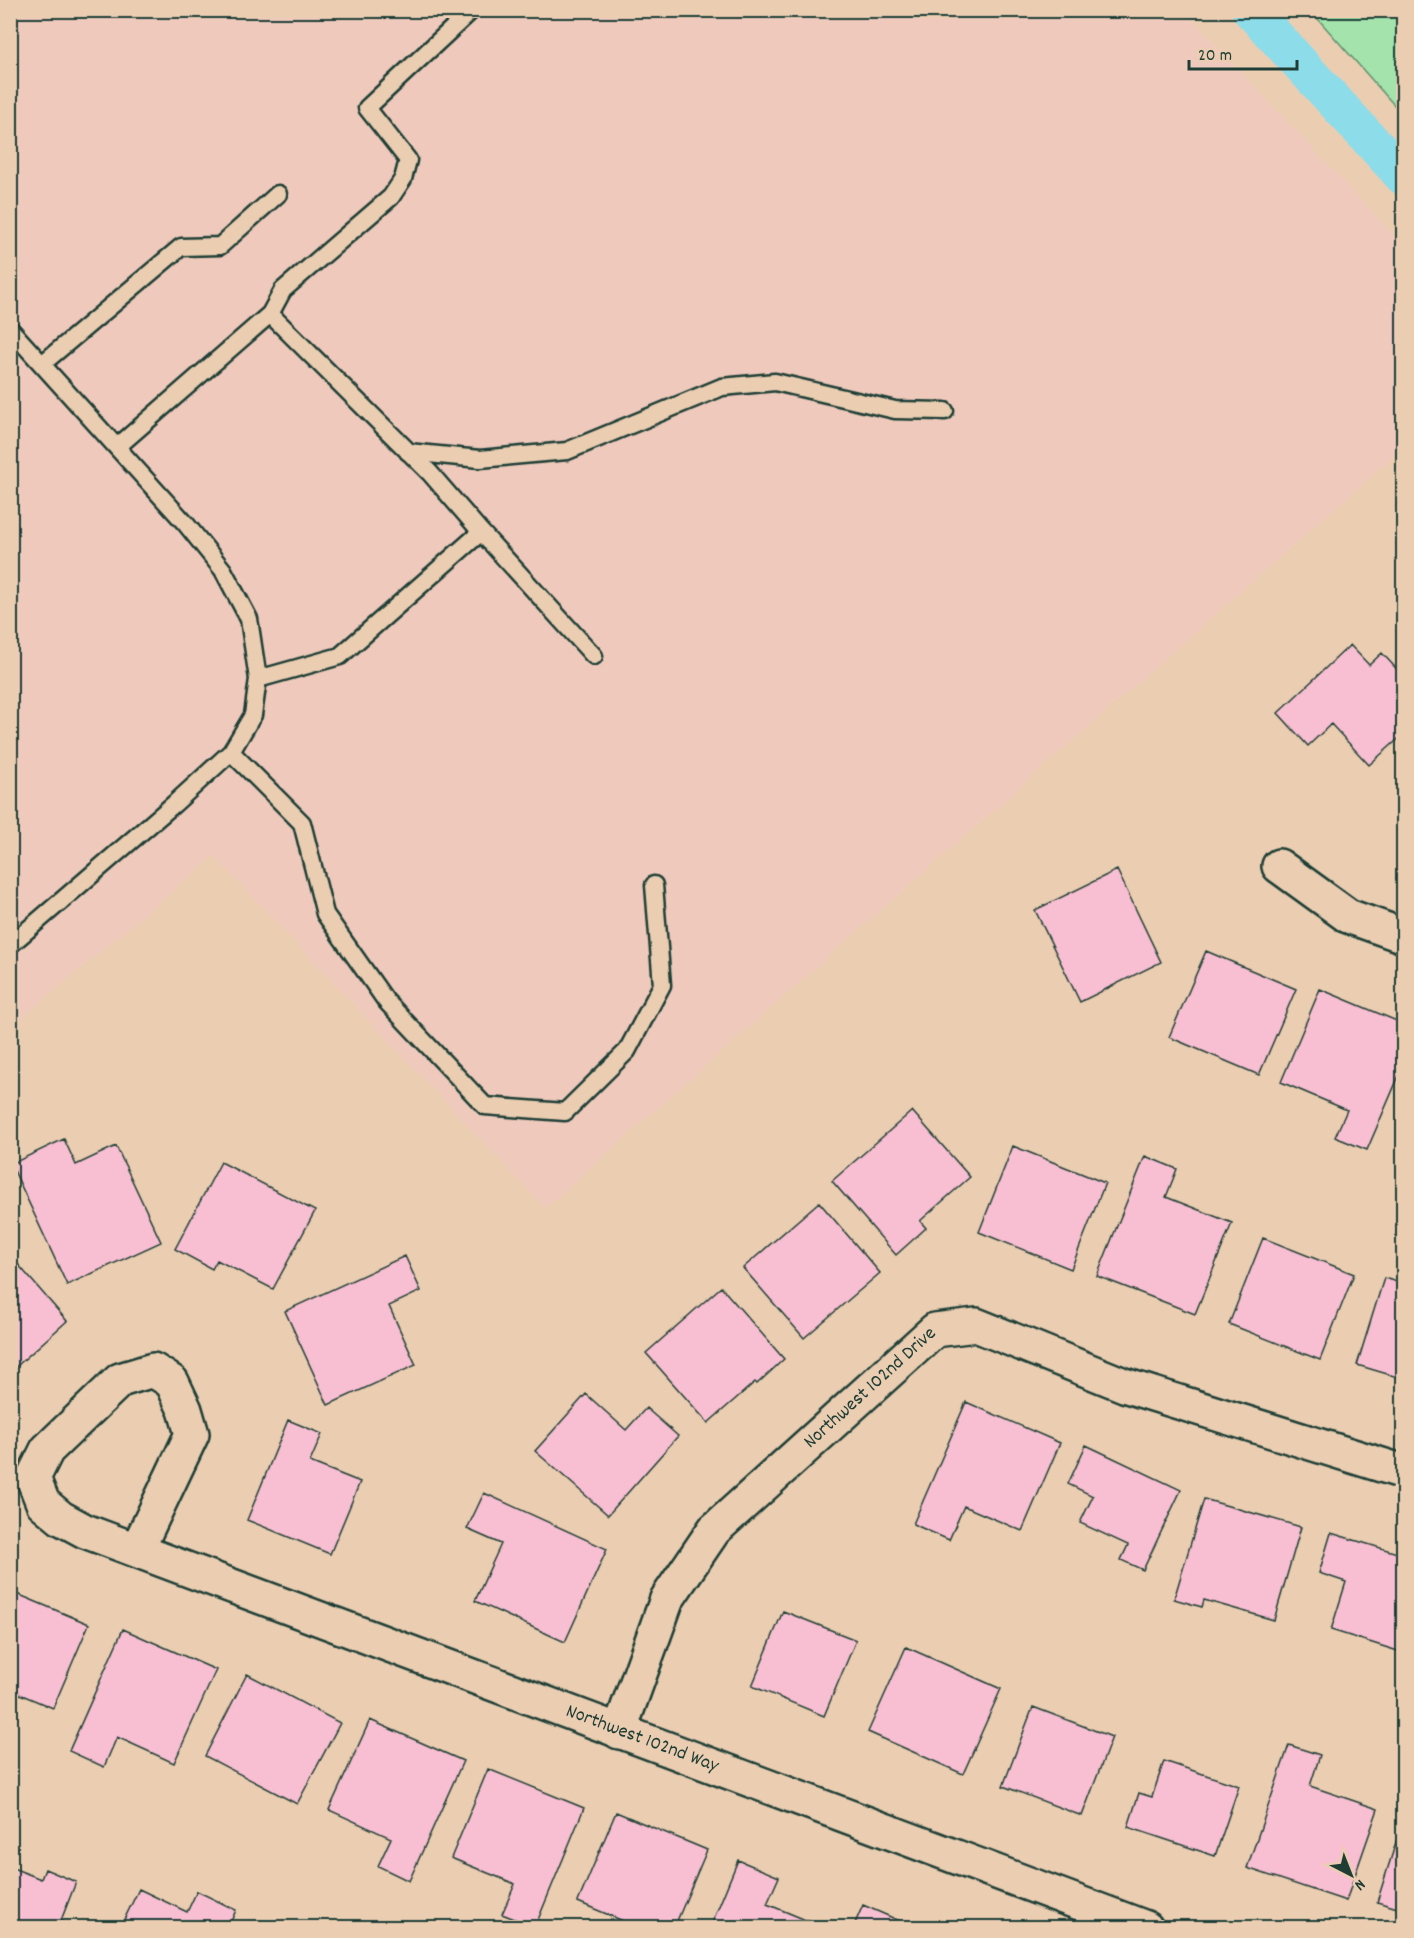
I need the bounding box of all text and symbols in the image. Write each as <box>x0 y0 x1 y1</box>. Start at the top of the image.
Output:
scale bar <box>1189 33 1297 71</box>
text: 20 m <box>1198 44 1232 69</box>
street label: Northwest 102nd Drive <box>798 1321 943 1456</box>
street label: Northwest 102nd Way <box>562 1698 723 1781</box>
north arrow <box>1321 1845 1381 1905</box>
text: N <box>1349 1873 1370 1896</box>

